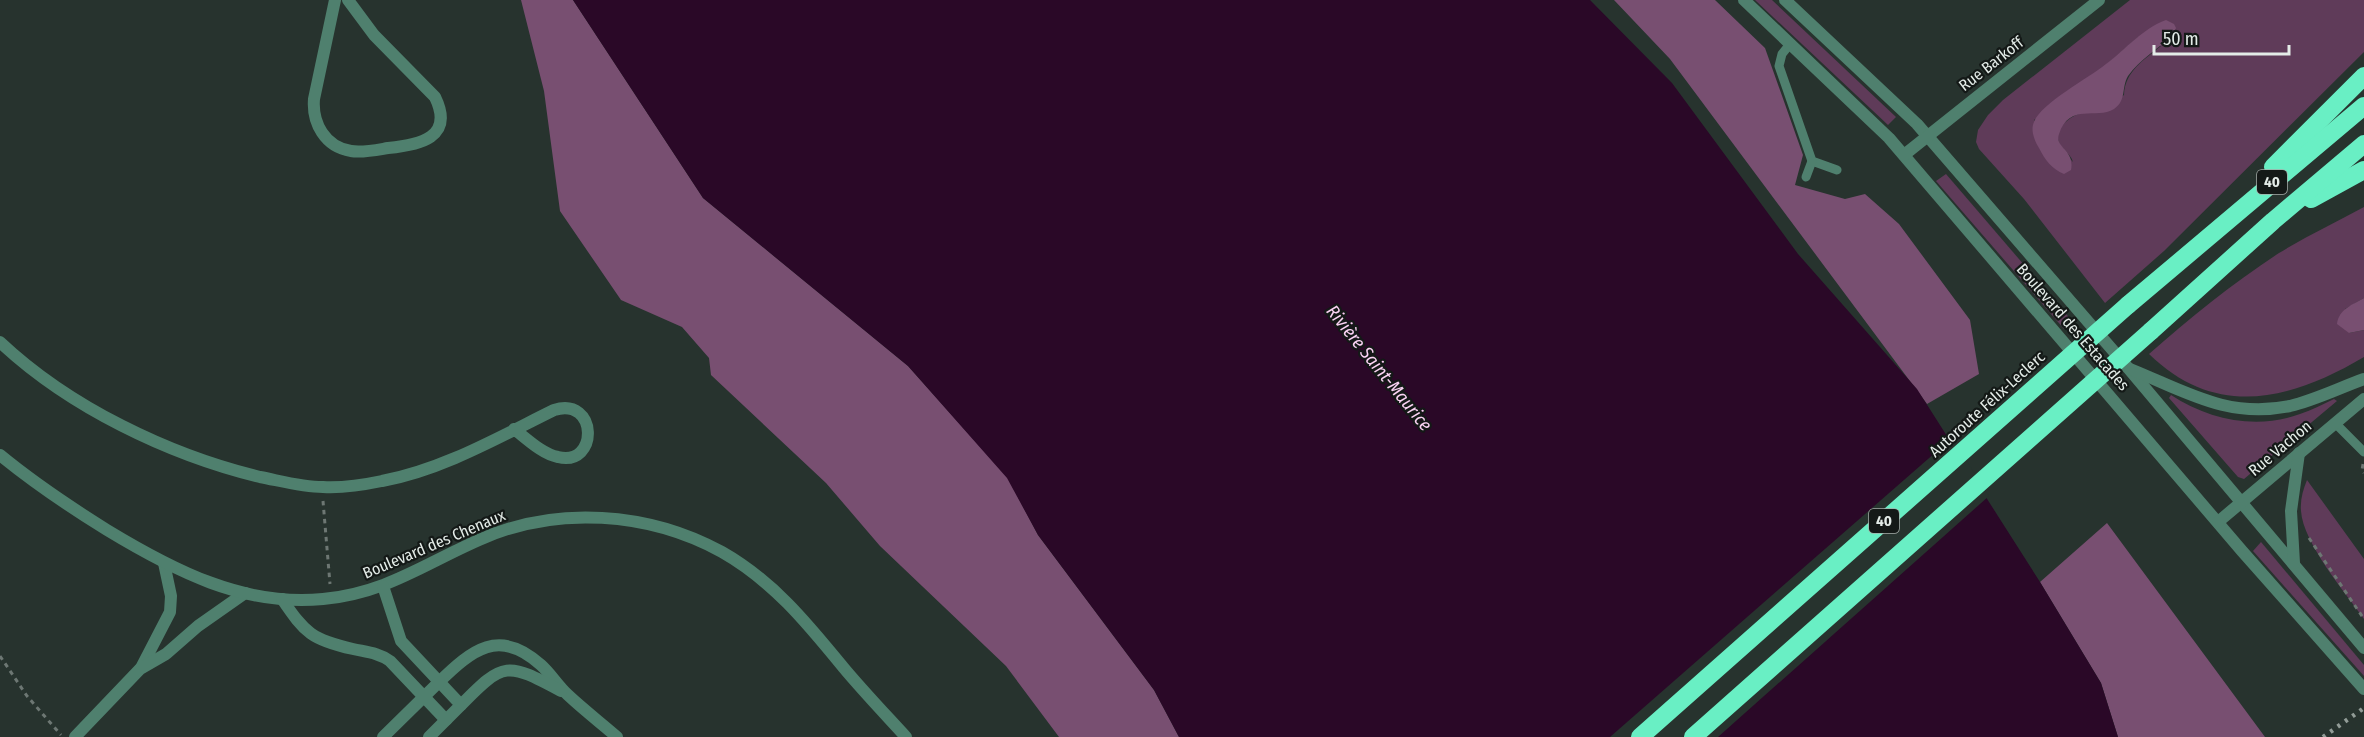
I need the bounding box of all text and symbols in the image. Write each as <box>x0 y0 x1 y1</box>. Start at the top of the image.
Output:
scale bar <box>2154 18 2289 56</box>
text: 50 m <box>2163 28 2199 50</box>
street label: Rue Barkoff <box>1955 32 2028 95</box>
road number: 40 <box>2257 170 2287 194</box>
street label: Boulevard des Estacades <box>2013 260 2133 394</box>
water label: Rivière Saint-Maurice <box>1322 301 1437 436</box>
street label: Autoroute Félix-Leclerc <box>1925 347 2049 461</box>
street label: Rue Vachon <box>2245 416 2315 480</box>
street label: Boulevard des Chenaux <box>360 505 508 583</box>
road number: 40 <box>1869 509 1899 533</box>

